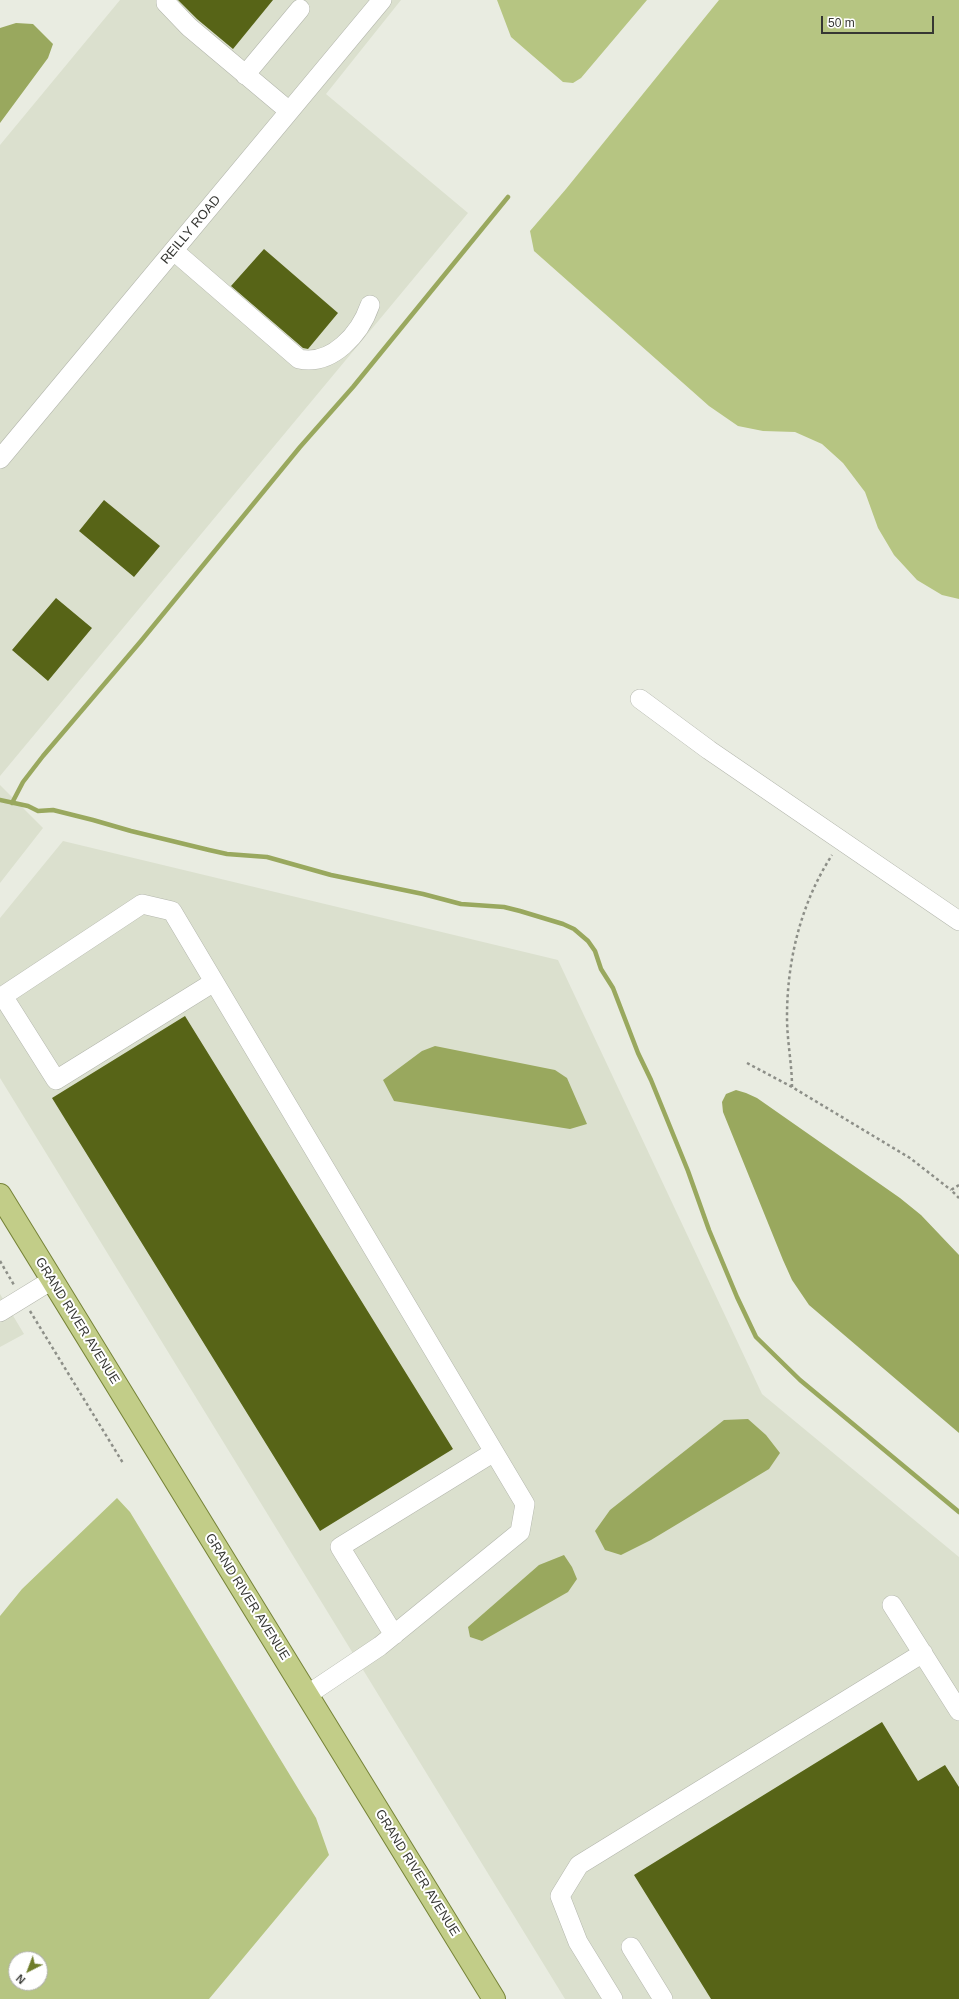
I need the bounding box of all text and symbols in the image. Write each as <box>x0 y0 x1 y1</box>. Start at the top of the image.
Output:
scale bar <box>823 8 936 34</box>
text: 50 m <box>828 16 855 30</box>
street label: REILLY ROAD <box>158 192 224 268</box>
street label: GRAND RIVER AVENUE <box>32 1255 122 1387</box>
street label: GRAND RIVER AVENUE <box>202 1531 292 1663</box>
street label: GRAND RIVER AVENUE <box>372 1807 462 1939</box>
north arrow <box>8 1951 48 1991</box>
text: N <box>14 1972 28 1986</box>

